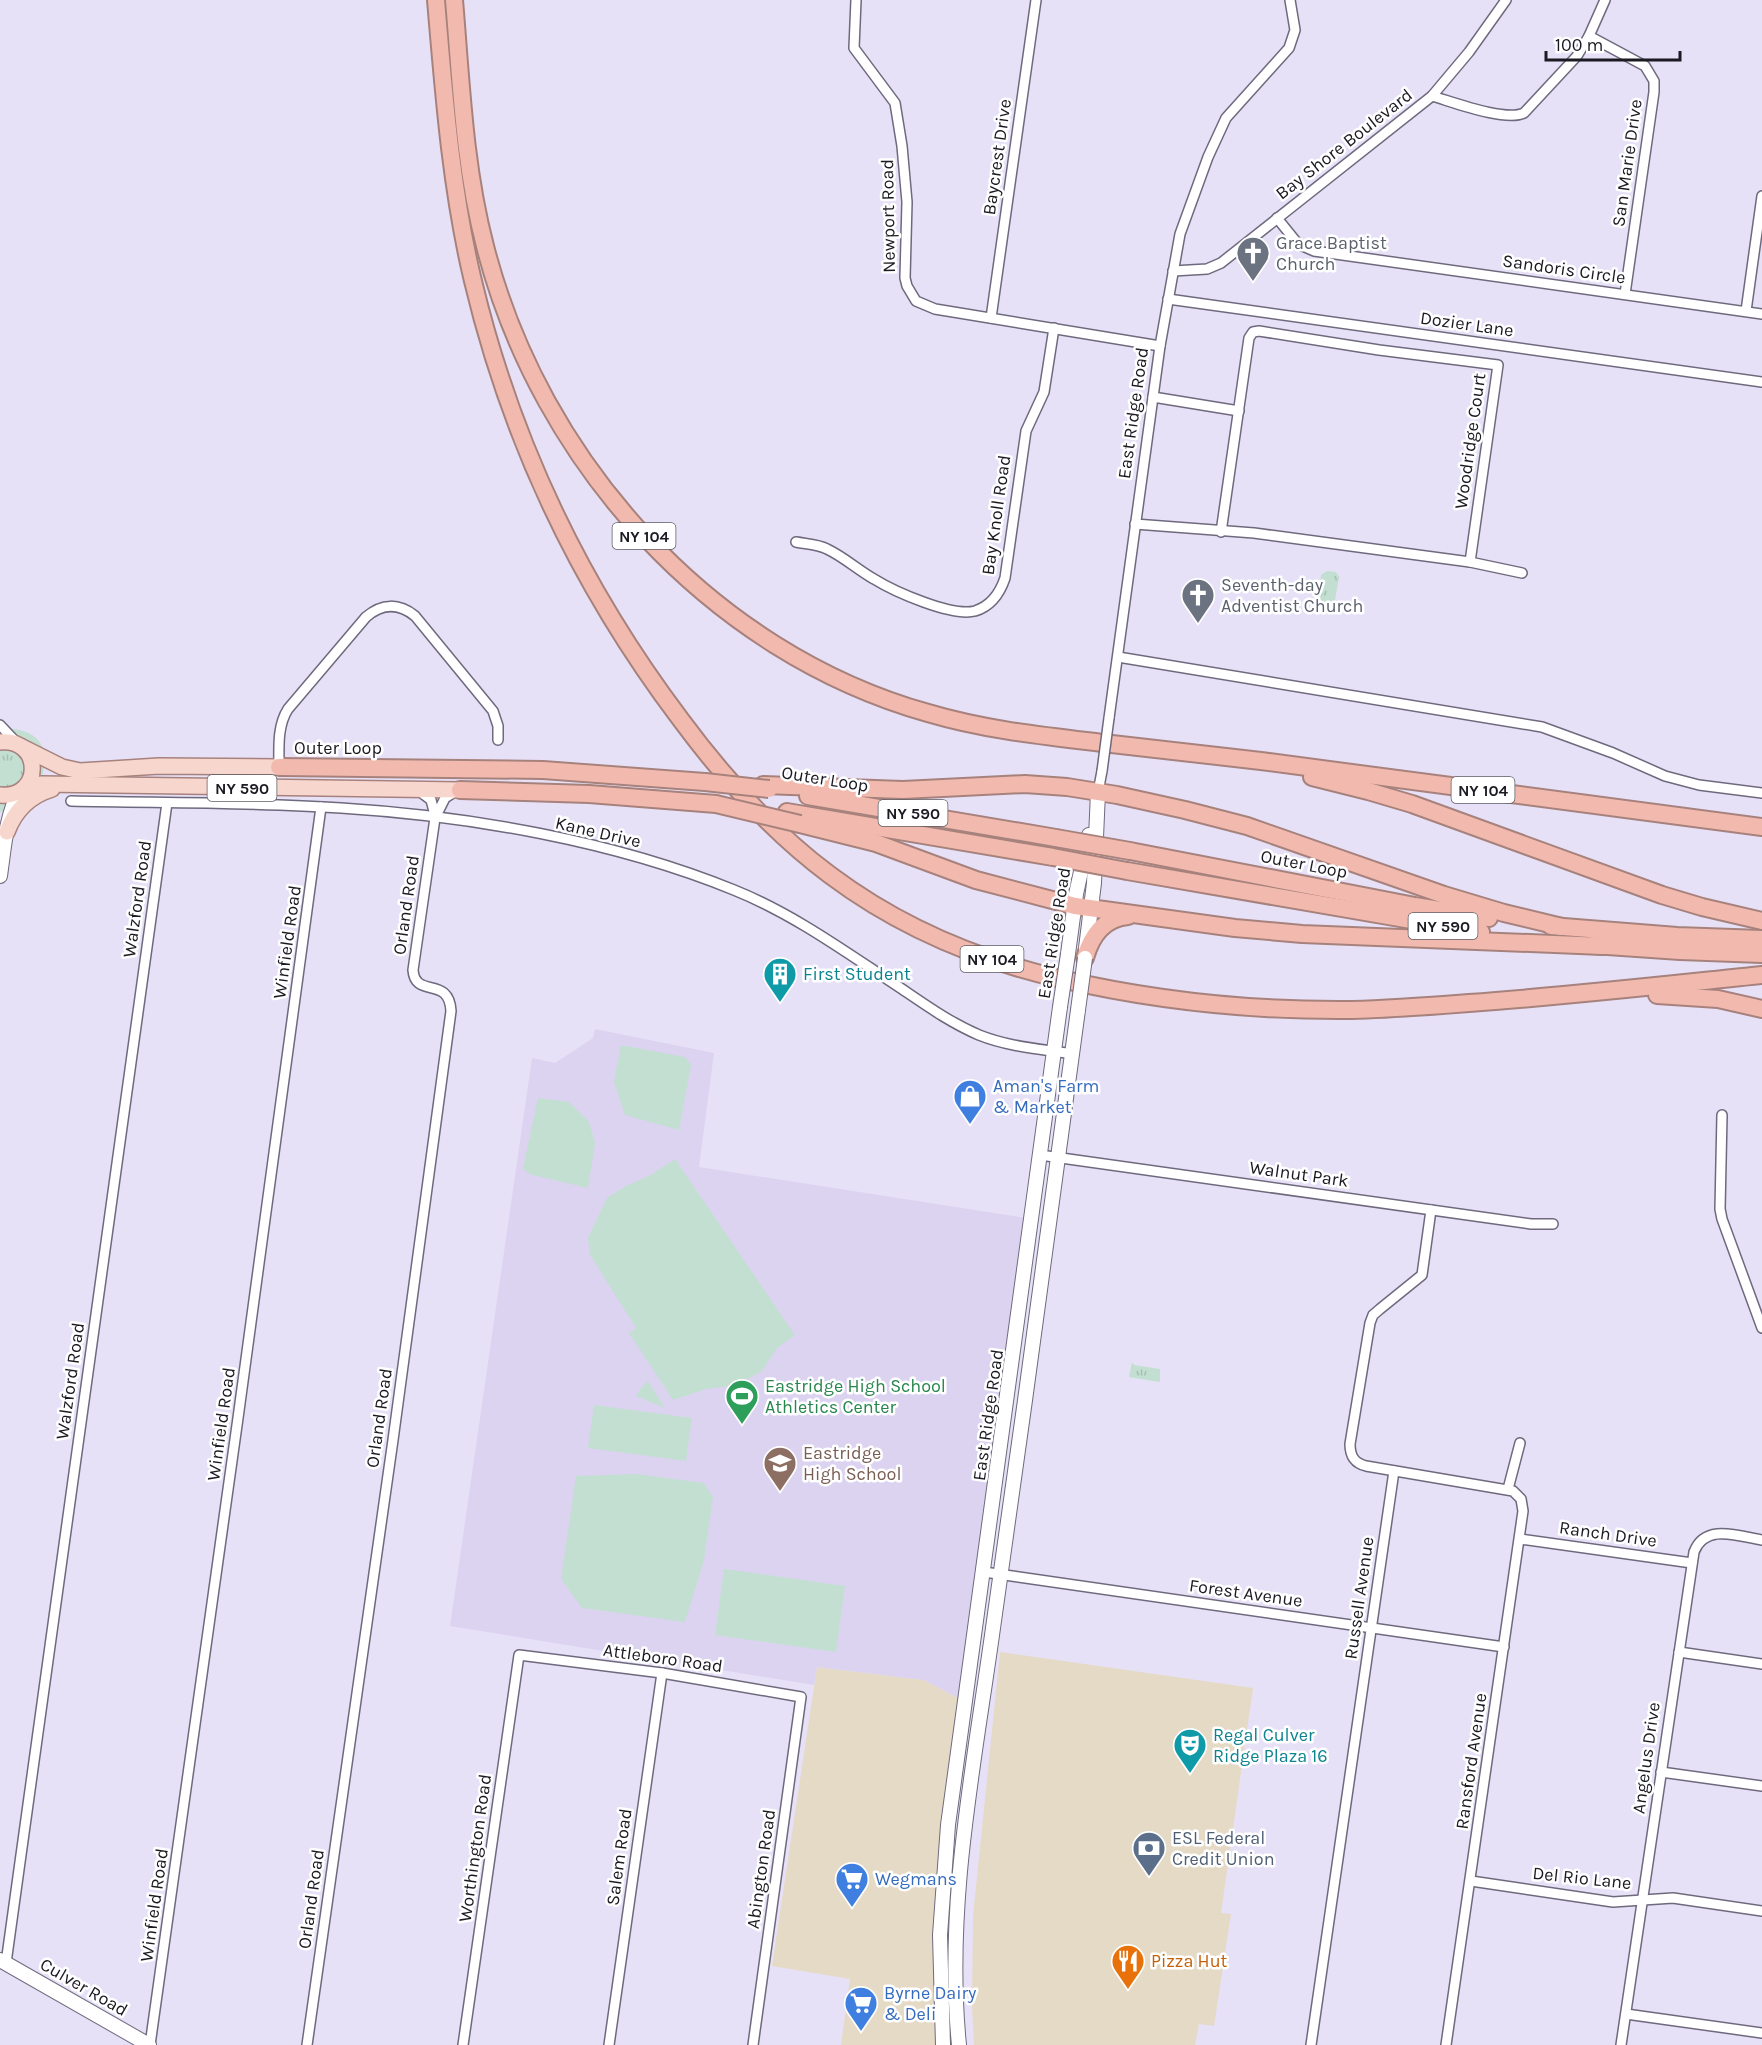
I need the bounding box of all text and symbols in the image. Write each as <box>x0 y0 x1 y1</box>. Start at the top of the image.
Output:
scale bar <box>1546 24 1680 62</box>
text: 100 m <box>1555 34 1603 56</box>
street label: Bay Shore Boulevard <box>1271 84 1417 204</box>
street label: Baycrest Drive <box>978 98 1016 216</box>
street label: San Marie Drive <box>1607 98 1647 228</box>
street label: Newport Road <box>876 159 900 273</box>
place label: Grace Baptist Church <box>1276 232 1387 275</box>
church icon: Grace Baptist Church <box>1235 235 1271 282</box>
street label: Sandoris Circle <box>1501 249 1627 289</box>
street label: Dozier Lane <box>1419 307 1515 341</box>
street label: East Ridge Road <box>1113 346 1153 480</box>
street label: Woodridge Court <box>1450 371 1490 510</box>
street label: Bay Knoll Road <box>977 453 1015 577</box>
road number: NY 104 <box>612 523 676 549</box>
place label: Seventh-day Adventist Church <box>1221 574 1363 617</box>
church icon: Seventh-day Adventist Church <box>1180 577 1216 624</box>
street label: Outer Loop <box>294 737 382 759</box>
street label: Outer Loop <box>780 761 870 797</box>
road number: NY 590 <box>208 775 276 801</box>
road number: NY 104 <box>1452 777 1514 803</box>
road number: NY 590 <box>878 800 948 826</box>
street label: Kane Drive <box>553 811 643 853</box>
street label: Walzford Road <box>118 839 156 959</box>
street label: Outer Loop <box>1259 845 1349 883</box>
street label: Orland Road <box>388 854 424 956</box>
street label: East Ridge Road <box>1033 866 1075 1000</box>
street label: Winfield Road <box>268 884 306 1000</box>
road number: NY 590 <box>1408 913 1478 939</box>
road number: NY 104 <box>960 946 1024 972</box>
building icon: First Student <box>762 956 798 1003</box>
place label: First Student <box>803 963 911 985</box>
place label: Aman's Farm & Market <box>993 1075 1099 1118</box>
shop icon: Aman's Farm & Market <box>952 1078 988 1125</box>
street label: Walnut Park <box>1248 1156 1350 1192</box>
street label: Walzford Road <box>51 1321 89 1441</box>
street label: East Ridge Road <box>968 1348 1008 1482</box>
street label: Winfield Road <box>202 1366 240 1482</box>
street label: Orland Road <box>361 1367 397 1469</box>
place label: Eastridge High School Athletics Center <box>765 1375 946 1418</box>
sports icon: Eastridge High School Athletics Center <box>724 1378 760 1425</box>
place label: Eastridge High School <box>803 1442 901 1485</box>
school or university icon: Eastridge High School <box>762 1445 798 1492</box>
street label: Ranch Drive <box>1558 1516 1658 1552</box>
street label: Russell Avenue <box>1340 1535 1378 1661</box>
street label: Forest Avenue <box>1188 1574 1304 1612</box>
street label: Attleboro Road <box>602 1639 724 1677</box>
street label: Ransford Avenue <box>1451 1691 1491 1831</box>
street label: Angelus Drive <box>1627 1701 1665 1815</box>
place label: Regal Culver Ridge Plaza 16 <box>1213 1724 1328 1767</box>
theatre icon: Regal Culver Ridge Plaza 16 <box>1172 1727 1208 1774</box>
street label: Worthington Road <box>454 1773 496 1923</box>
street label: Salem Road <box>601 1807 637 1907</box>
street label: Abington Road <box>742 1808 780 1930</box>
place label: ESL Federal Credit Union <box>1172 1827 1275 1870</box>
bank icon: ESL Federal Credit Union <box>1131 1830 1167 1877</box>
street label: Winfield Road <box>135 1847 173 1963</box>
street label: Orland Road <box>293 1848 329 1950</box>
supermarket icon: Wegmans <box>834 1861 870 1908</box>
street label: Del Rio Lane <box>1531 1862 1633 1894</box>
place label: Wegmans <box>875 1868 957 1890</box>
restaurant icon: Pizza Hut <box>1110 1943 1146 1990</box>
place label: Pizza Hut <box>1151 1950 1228 1972</box>
street label: Culver Road <box>36 1953 132 2021</box>
place label: Byrne Dairy & Deli <box>884 1982 977 2025</box>
supermarket icon: Byrne Dairy & Deli <box>843 1985 879 2032</box>

